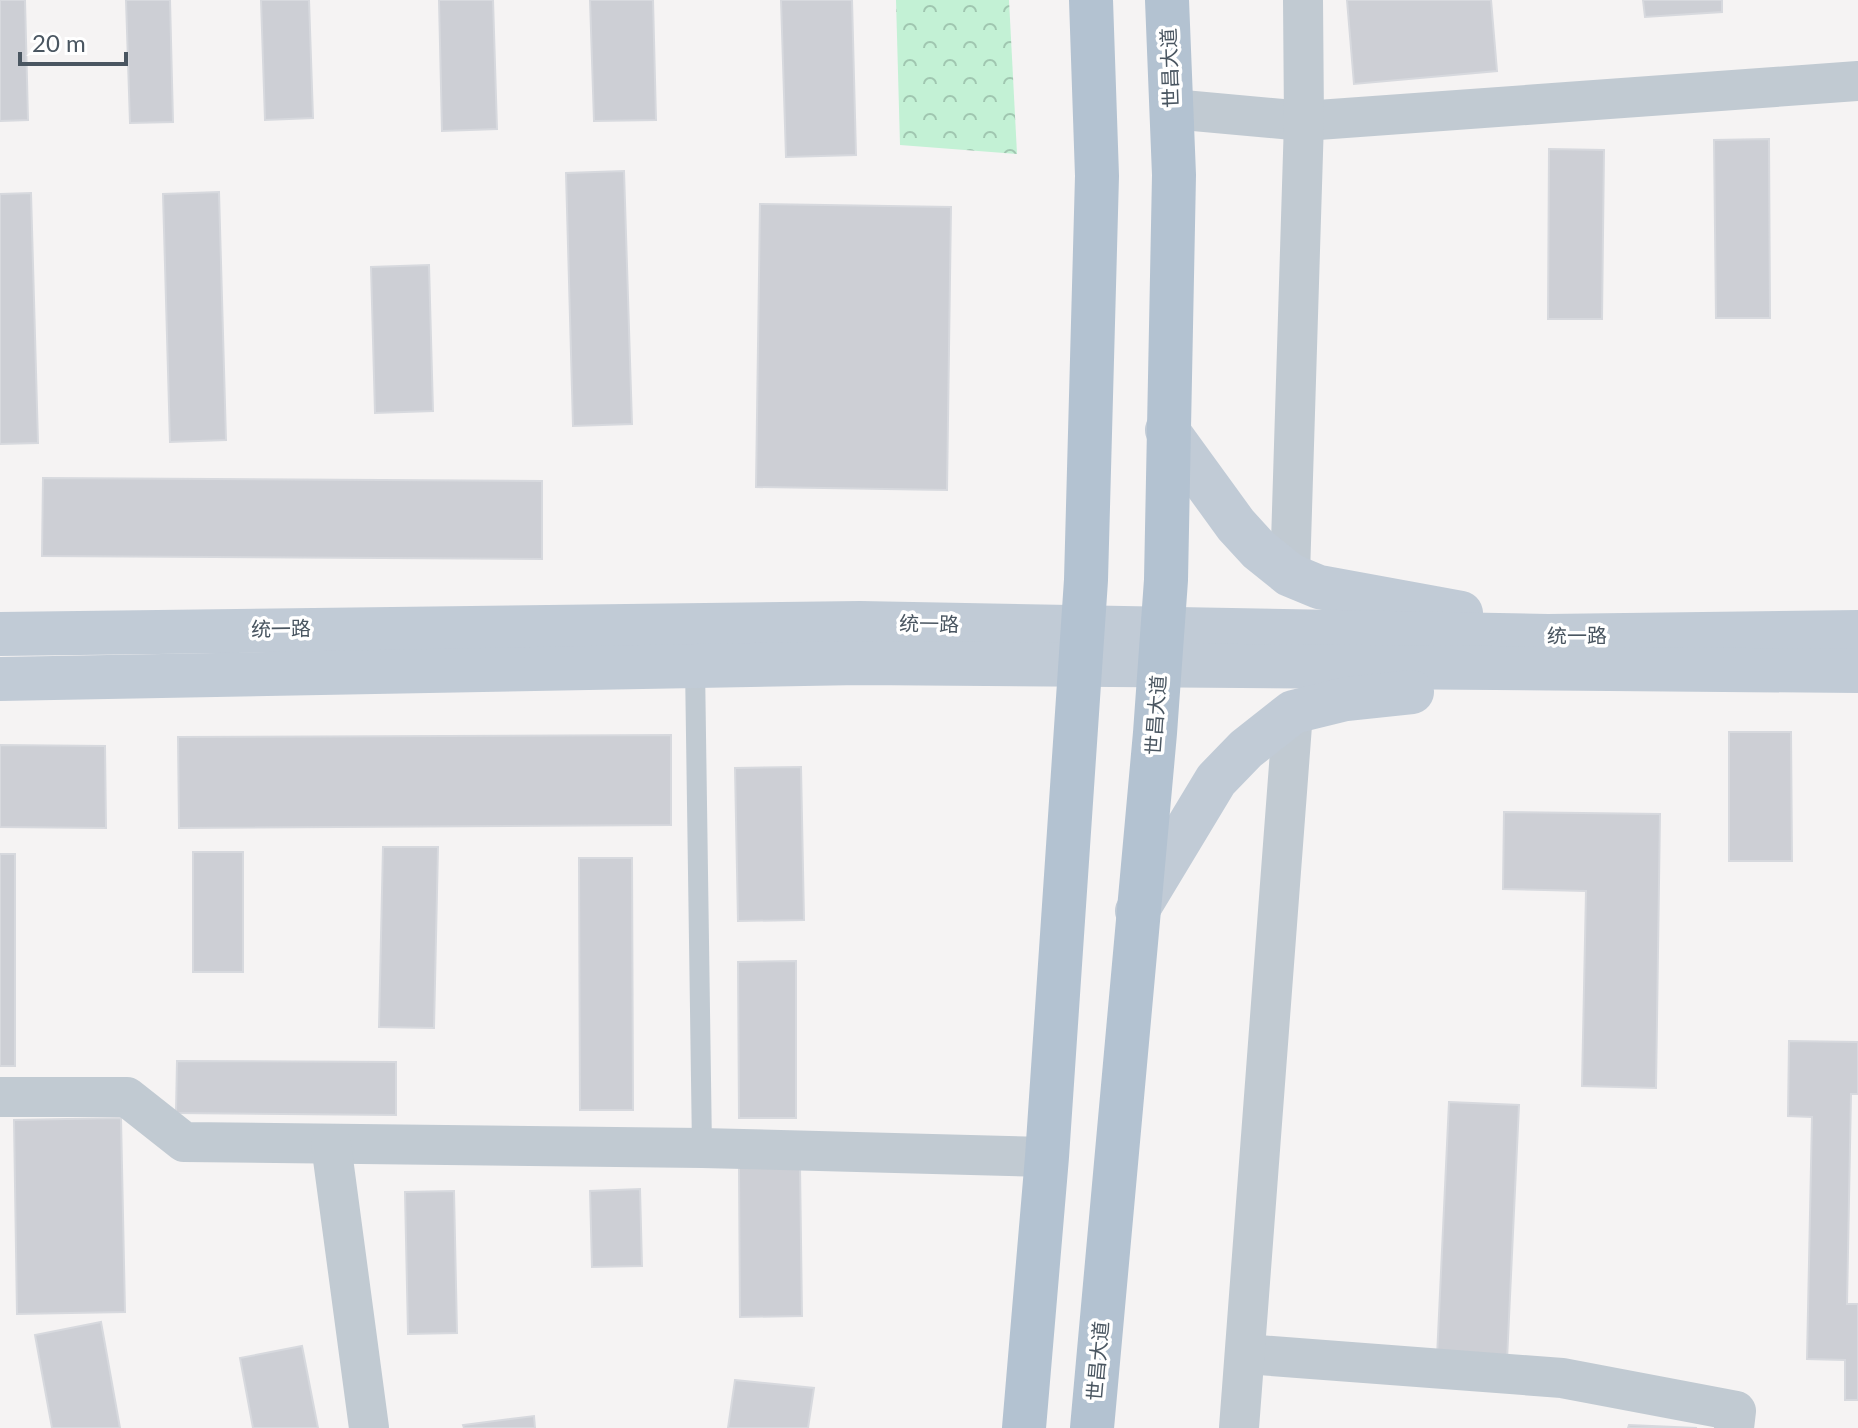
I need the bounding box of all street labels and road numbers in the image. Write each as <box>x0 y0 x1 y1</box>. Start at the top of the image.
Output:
street label: 世昌大道 <box>1156 28 1182 108</box>
street label: 统一路 <box>899 610 959 636</box>
street label: 统一路 <box>251 615 311 641</box>
street label: 统一路 <box>1547 623 1607 647</box>
street label: 世昌大道 <box>1140 674 1170 756</box>
street label: 世昌大道 <box>1082 1320 1112 1402</box>

